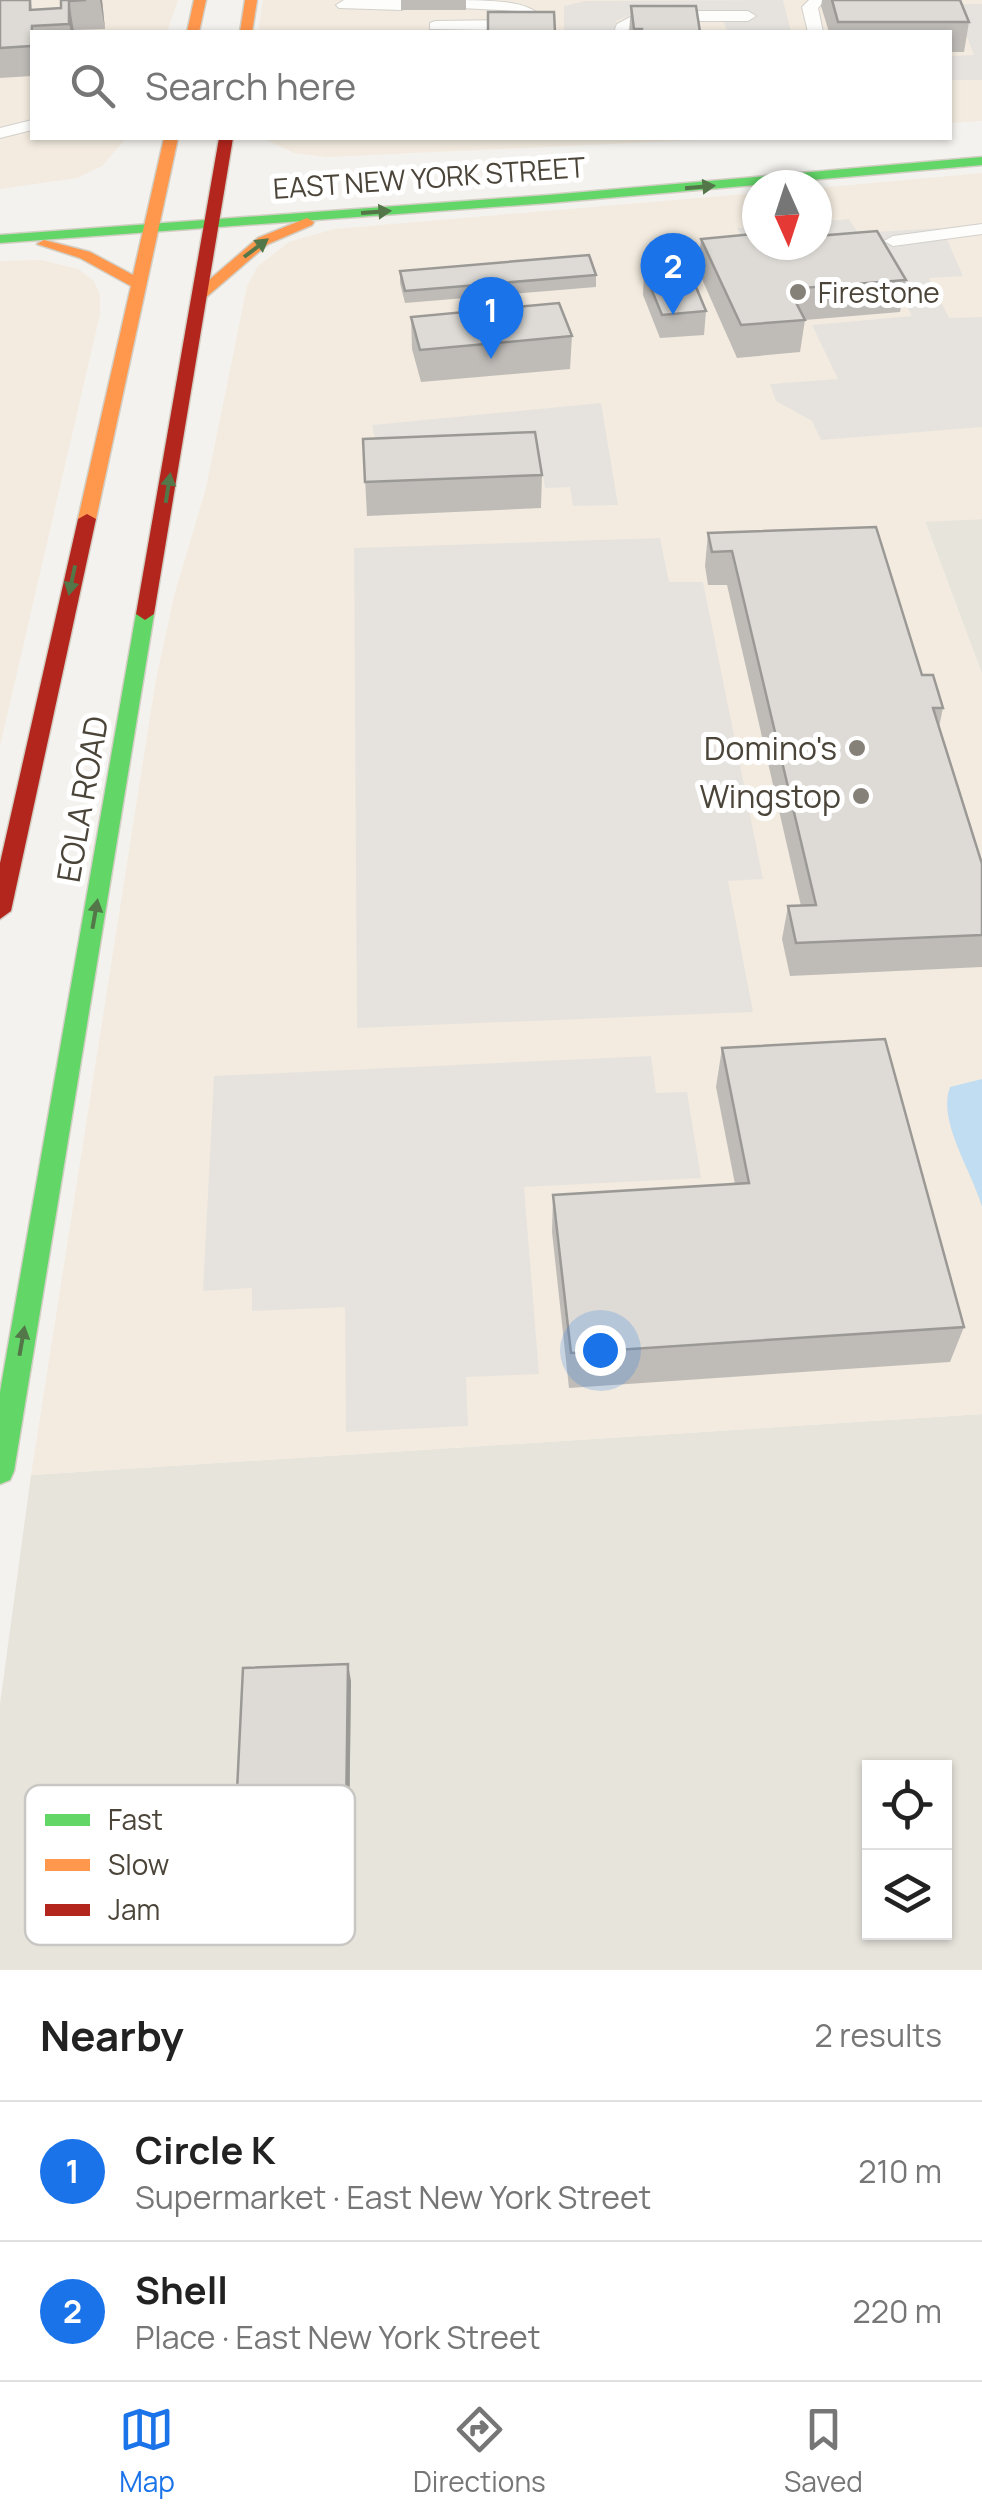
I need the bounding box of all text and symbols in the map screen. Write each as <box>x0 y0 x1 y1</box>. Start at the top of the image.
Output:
search box <box>30 30 952 140</box>
icon: search <box>65 58 120 113</box>
text: Search here <box>145 59 356 111</box>
street label: EAST NEW YORK STREET <box>272 147 587 207</box>
north arrow <box>742 170 832 260</box>
one-way arrow <box>685 178 717 194</box>
one-way arrow <box>361 203 393 219</box>
pin: 2 <box>640 232 706 315</box>
one-way arrow <box>243 239 269 259</box>
place label: Firestone <box>818 273 940 311</box>
pin: 1 <box>458 276 524 359</box>
marker: Firestone <box>787 281 809 303</box>
one-way arrow <box>161 471 176 503</box>
one-way arrow <box>64 565 79 596</box>
street label: EOLA ROAD <box>46 713 118 885</box>
place label: Domino's <box>704 726 837 770</box>
marker: Domino's <box>846 737 868 759</box>
place label: Wingstop <box>699 774 841 818</box>
marker: Wingstop <box>850 785 872 807</box>
one-way arrow <box>88 897 103 929</box>
one-way arrow <box>15 1325 30 1356</box>
your location <box>575 1325 626 1376</box>
map controls <box>862 1760 952 1940</box>
button: locate <box>862 1760 952 1850</box>
legend <box>25 1785 355 1945</box>
text: Fast <box>108 1800 163 1838</box>
text: Slow <box>108 1845 169 1883</box>
button: layers <box>862 1850 952 1940</box>
text: Jam <box>108 1890 160 1928</box>
text: Nearby <box>40 2006 184 2064</box>
text: 2 results <box>815 2013 942 2057</box>
text: Circle K <box>135 2123 276 2175</box>
text: 1 <box>65 2149 80 2193</box>
text: 210 m <box>858 2149 942 2193</box>
text: Supermarket · East New York Street <box>135 2175 651 2219</box>
text: Shell <box>135 2263 228 2315</box>
text: 2 <box>63 2289 82 2333</box>
text: 220 m <box>852 2289 942 2333</box>
text: Place · East New York Street <box>135 2315 540 2359</box>
tab: Map <box>119 2402 175 2500</box>
tab: Directions <box>413 2402 546 2500</box>
tab: Saved <box>784 2402 863 2500</box>

